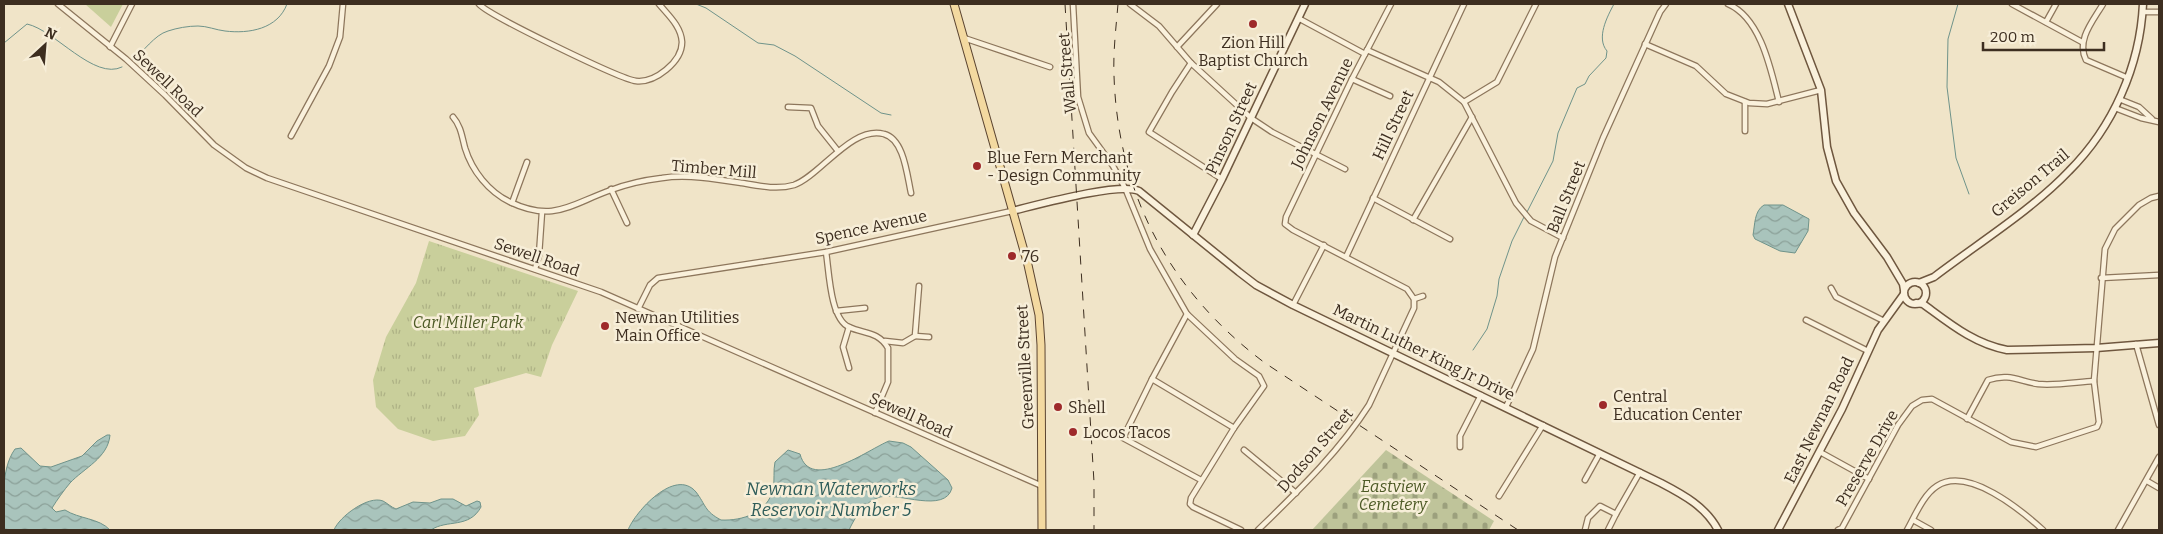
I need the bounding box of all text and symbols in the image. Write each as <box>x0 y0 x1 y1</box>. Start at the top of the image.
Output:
marker: Zion Hill Baptist Church <box>1247 18 1259 30</box>
north arrow <box>20 20 70 70</box>
scale bar <box>1983 20 2104 52</box>
text: N <box>42 24 59 44</box>
text: 200 m <box>1990 28 2035 46</box>
street label: Wall Street <box>1054 31 1080 114</box>
place label: Zion Hill Baptist Church <box>1198 33 1308 70</box>
street label: Sewell Road <box>129 45 207 121</box>
street label: Johnson Avenue <box>1287 55 1357 172</box>
street label: Pinson Street <box>1201 79 1261 177</box>
street label: Hill Street <box>1369 87 1418 163</box>
street label: Greison Trail <box>1987 145 2073 221</box>
place label: Blue Fern Merchant - Design Community <box>987 148 1141 185</box>
street label: Timber Mill <box>671 156 758 182</box>
street label: Ball Street <box>1543 158 1589 236</box>
marker: Blue Fern Merchant - Design Community <box>971 160 983 172</box>
street label: Spence Avenue <box>813 206 929 248</box>
street label: Sewell Road <box>492 234 583 281</box>
place label: 76 <box>1022 247 1039 266</box>
marker: 76 <box>1006 250 1018 262</box>
street label: Martin Luther King Jr Drive <box>1330 300 1518 404</box>
street label: Greenville Street <box>1012 304 1038 430</box>
place label: Newnan Utilities Main Office <box>615 308 739 345</box>
park label: Carl Miller Park <box>413 313 524 332</box>
marker: Newnan Utilities Main Office <box>599 320 611 332</box>
street label: East Newnan Road <box>1780 353 1858 486</box>
place label: Central Education Center <box>1613 387 1742 424</box>
street label: Sewell Road <box>866 388 956 442</box>
place label: Shell <box>1068 398 1106 417</box>
marker: Central Education Center <box>1597 399 1609 411</box>
marker: Shell <box>1052 401 1064 413</box>
street label: Dodson Street <box>1273 404 1357 496</box>
street label: Preserve Drive <box>1832 407 1902 509</box>
place label: Locos Tacos <box>1083 423 1171 442</box>
marker: Locos Tacos <box>1067 426 1079 438</box>
park label: Eastview Cemetery <box>1359 477 1428 514</box>
water label: Newnan Waterworks Reservoir Number 5 <box>746 478 917 521</box>

